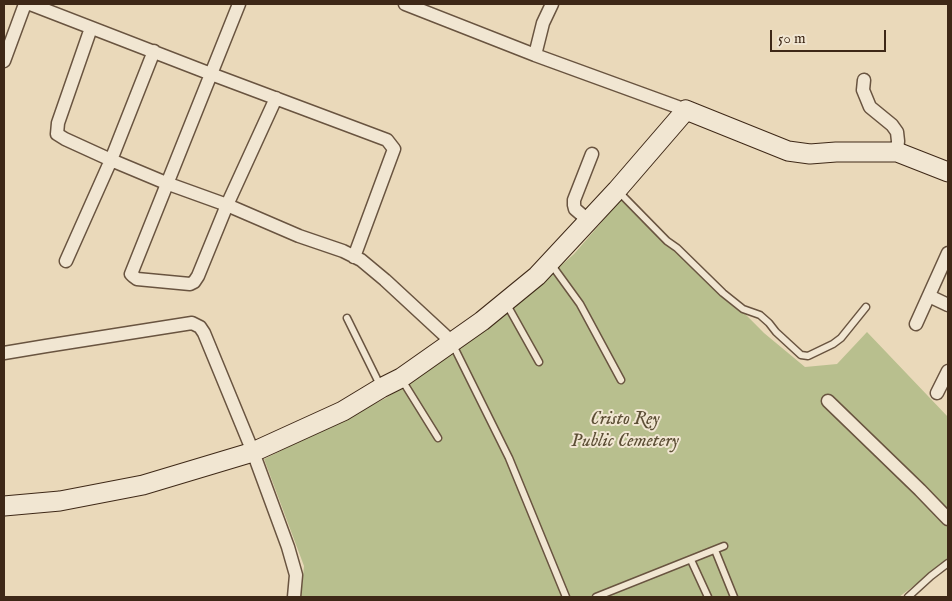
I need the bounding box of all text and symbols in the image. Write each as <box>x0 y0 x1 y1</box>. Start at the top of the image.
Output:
scale bar <box>772 20 888 52</box>
text: 50 m <box>778 29 806 48</box>
park label: Cristo Rey Public Cemetery <box>571 409 679 453</box>

